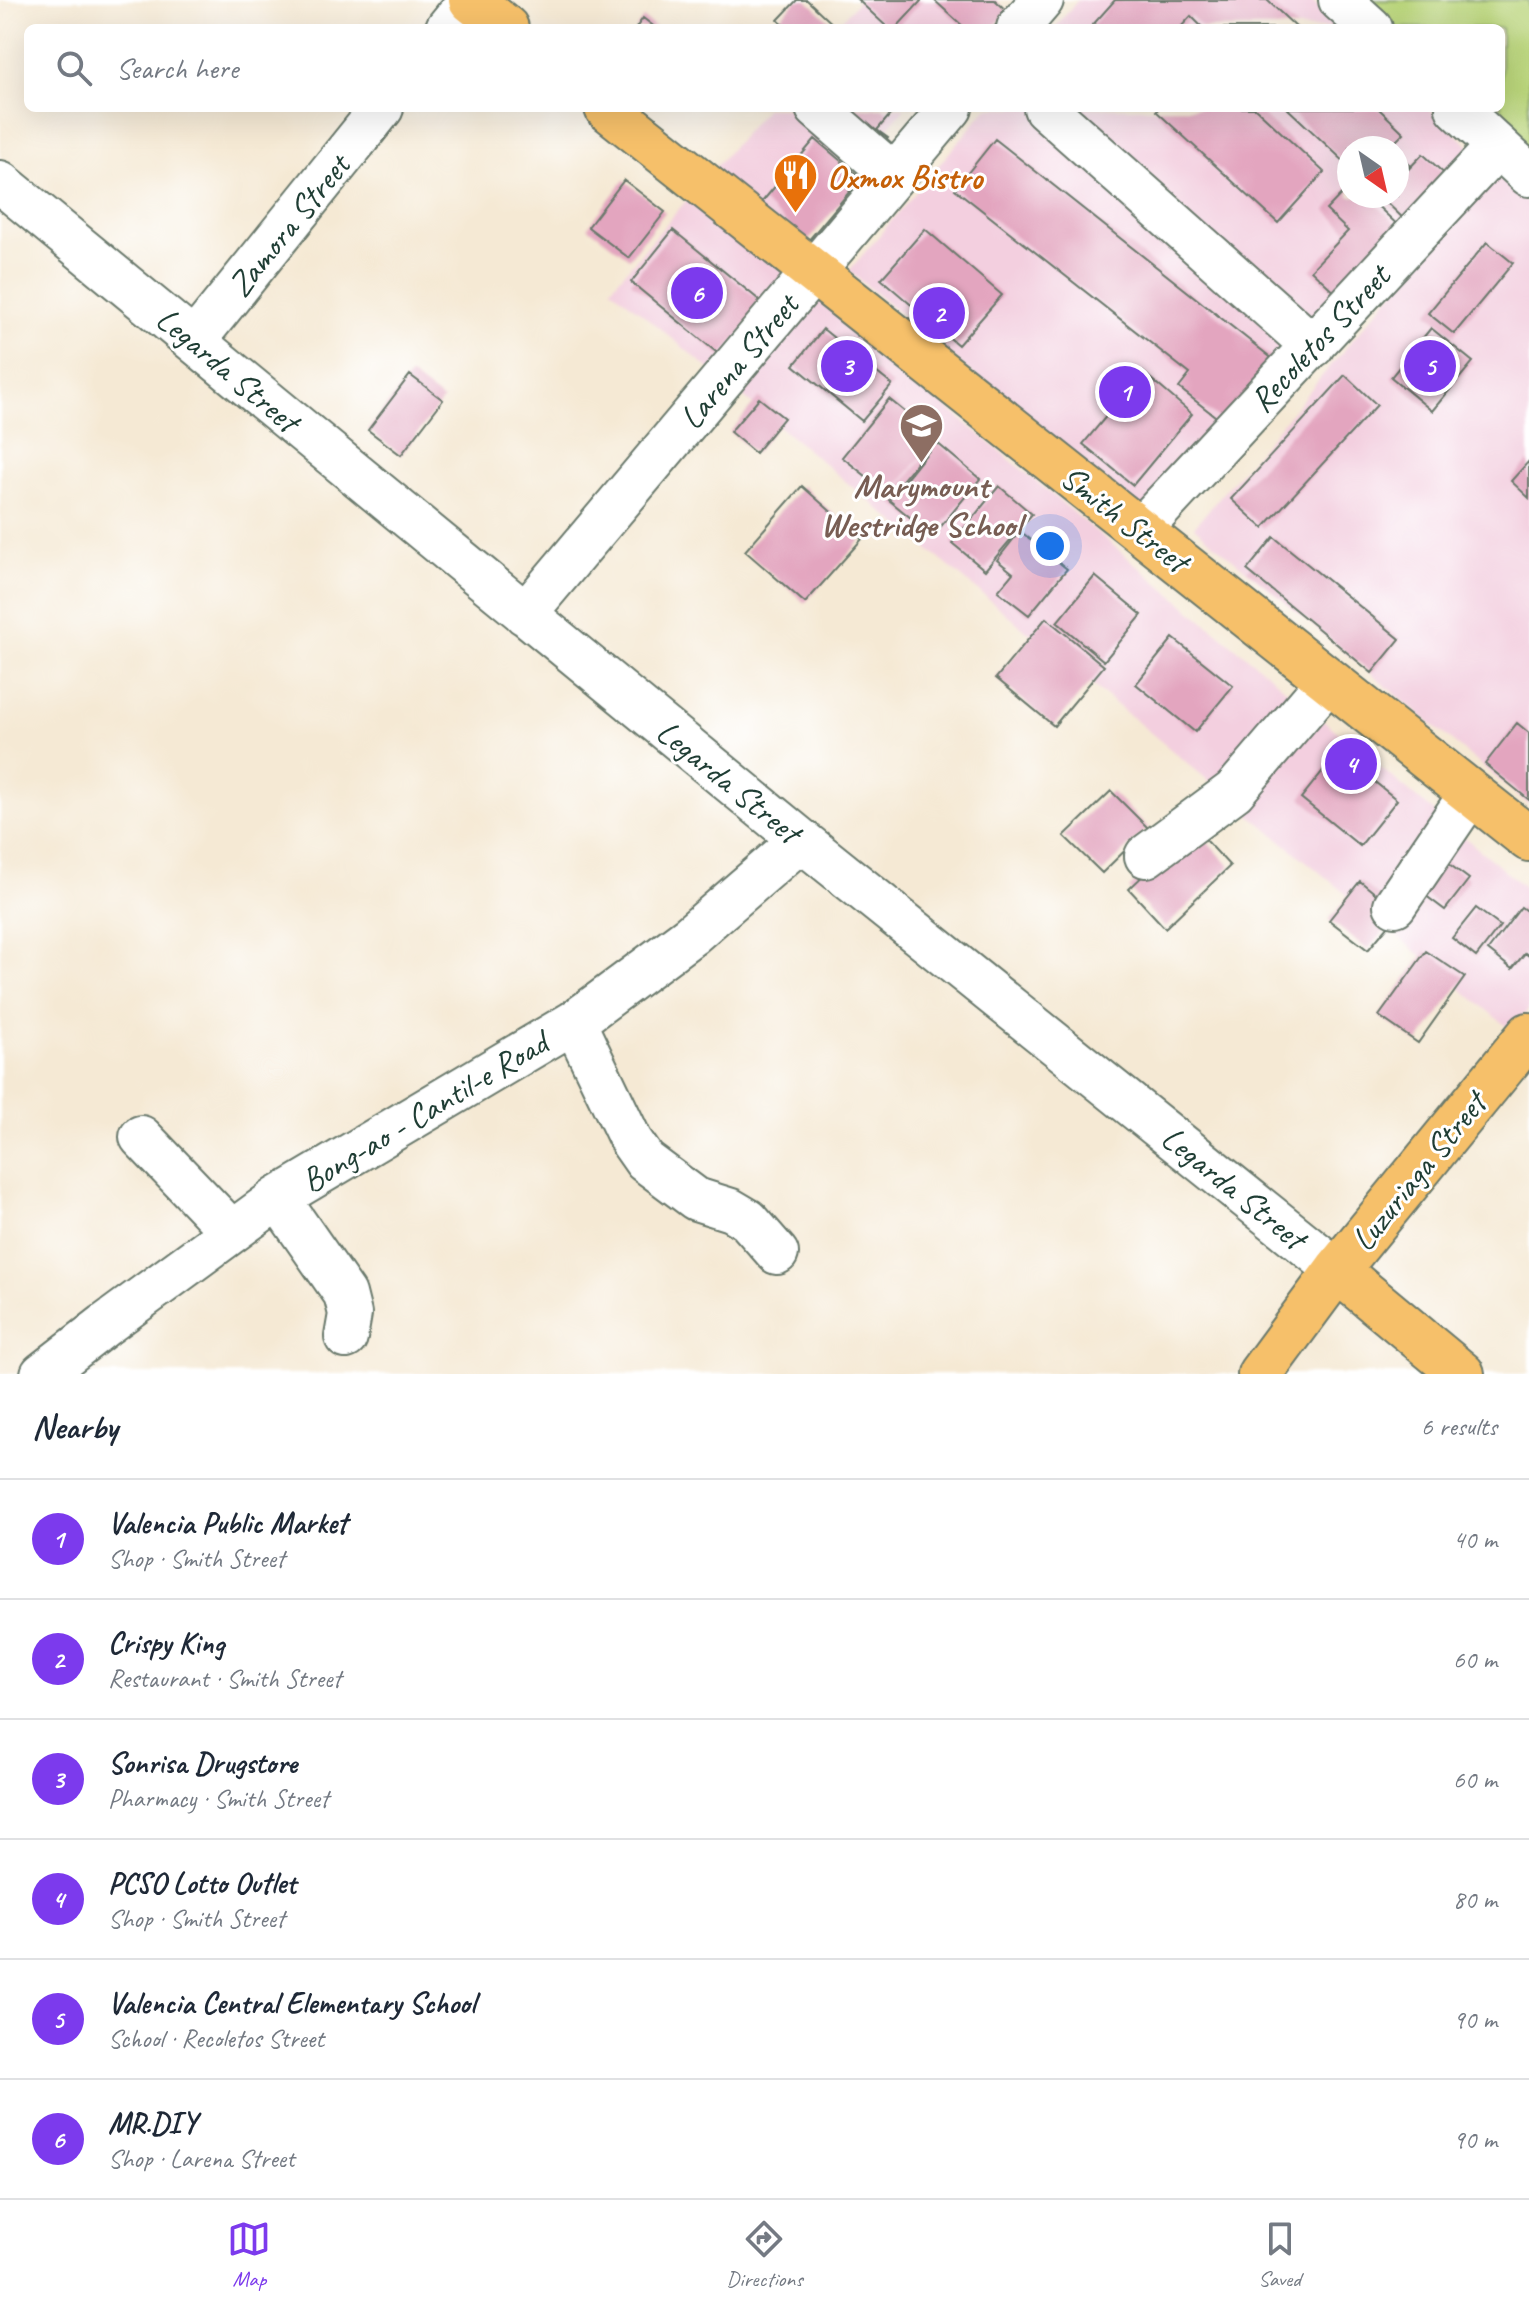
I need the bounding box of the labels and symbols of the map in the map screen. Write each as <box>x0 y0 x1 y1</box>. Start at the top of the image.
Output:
north arrow <box>1337 136 1409 208</box>
street label: Zamora Street <box>218 143 361 305</box>
restaurant icon: Oxmox Bistro <box>772 152 820 215</box>
place label: Oxmox Bistro <box>827 155 985 198</box>
street label: Recoletos Street <box>1240 253 1401 421</box>
pin: 6 <box>671 263 723 323</box>
street label: Larena Street <box>669 282 810 438</box>
pin: 2 <box>913 283 965 343</box>
street label: Legarda Street <box>148 297 311 445</box>
pin: 3 <box>821 336 873 396</box>
pin: 5 <box>1404 336 1456 396</box>
pin: 1 <box>1099 362 1151 422</box>
school or university icon: Marymount Westridge School <box>897 401 945 464</box>
street label: Smith Street <box>1052 455 1201 584</box>
place label: Marymount Westridge School <box>821 464 1027 546</box>
your location <box>1030 526 1070 566</box>
street label: Legarda Street <box>648 710 813 856</box>
pin: 4 <box>1325 734 1377 794</box>
street label: Bong-ao - Cantil-e Road <box>293 1019 559 1202</box>
street label: Luzuriaga Street <box>1341 1080 1498 1259</box>
street label: Legarda Street <box>1153 1116 1318 1262</box>

